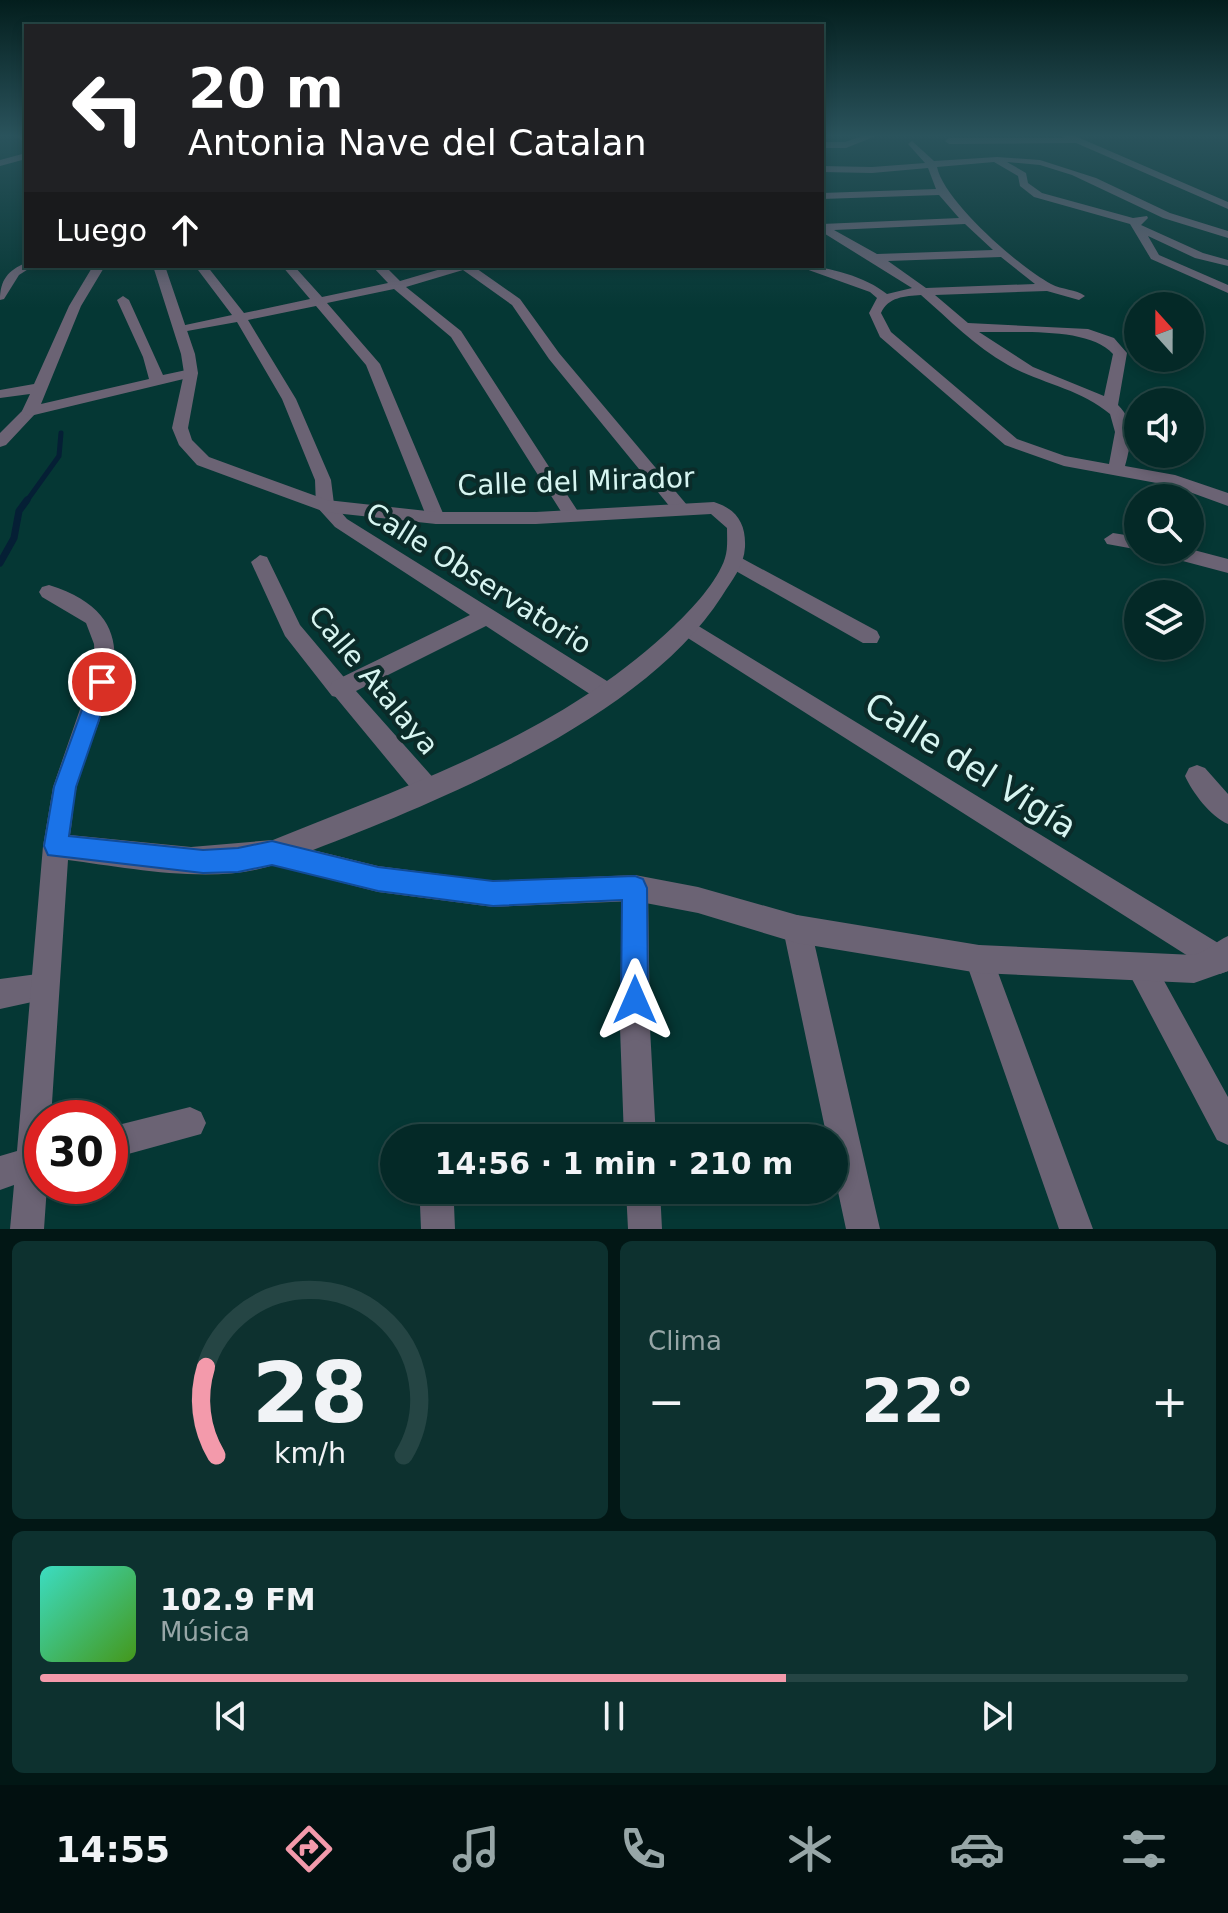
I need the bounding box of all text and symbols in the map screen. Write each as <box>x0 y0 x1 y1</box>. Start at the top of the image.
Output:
text: 20 m <box>188 55 344 120</box>
icon: left <box>56 56 160 160</box>
text: Antonia Nave del Catalan <box>188 122 647 163</box>
icon: ahead <box>163 208 207 252</box>
text: Luego <box>56 213 147 248</box>
north arrow <box>1124 292 1204 372</box>
map controls <box>1124 292 1204 660</box>
button: sound <box>1124 388 1204 468</box>
street label: Calle del Mirador <box>457 461 696 502</box>
button: search <box>1124 484 1204 564</box>
street label: Calle Observatorio <box>360 496 598 661</box>
button: layers <box>1124 580 1204 660</box>
street label: Calle Atalaya <box>302 599 445 761</box>
pin <box>68 648 136 716</box>
icon: arrive <box>80 660 124 704</box>
street label: Calle del Vigía <box>858 684 1084 846</box>
position arrow <box>593 958 677 1042</box>
speed limit sign: 30 <box>24 1100 128 1204</box>
text: 14:56 · 1 min · 210 m <box>435 1146 793 1181</box>
text: Clima <box>648 1326 722 1356</box>
text: 28 <box>252 1345 368 1442</box>
text: 22° <box>861 1366 975 1436</box>
text: − <box>648 1376 685 1427</box>
text: + <box>1151 1376 1188 1427</box>
text: km/h <box>274 1436 346 1470</box>
text: 102.9 FM <box>160 1582 316 1617</box>
text: Música <box>160 1617 250 1647</box>
icon: previous <box>209 1694 253 1738</box>
icon: pause <box>592 1694 636 1738</box>
icon: next <box>975 1694 1019 1738</box>
icon: directions <box>281 1821 337 1877</box>
icon: music <box>448 1821 504 1877</box>
icon: phone <box>615 1821 671 1877</box>
icon: climate <box>782 1821 838 1877</box>
icon: car <box>949 1821 1005 1877</box>
icon: filters <box>1116 1821 1172 1877</box>
text: 14:55 <box>56 1829 170 1870</box>

